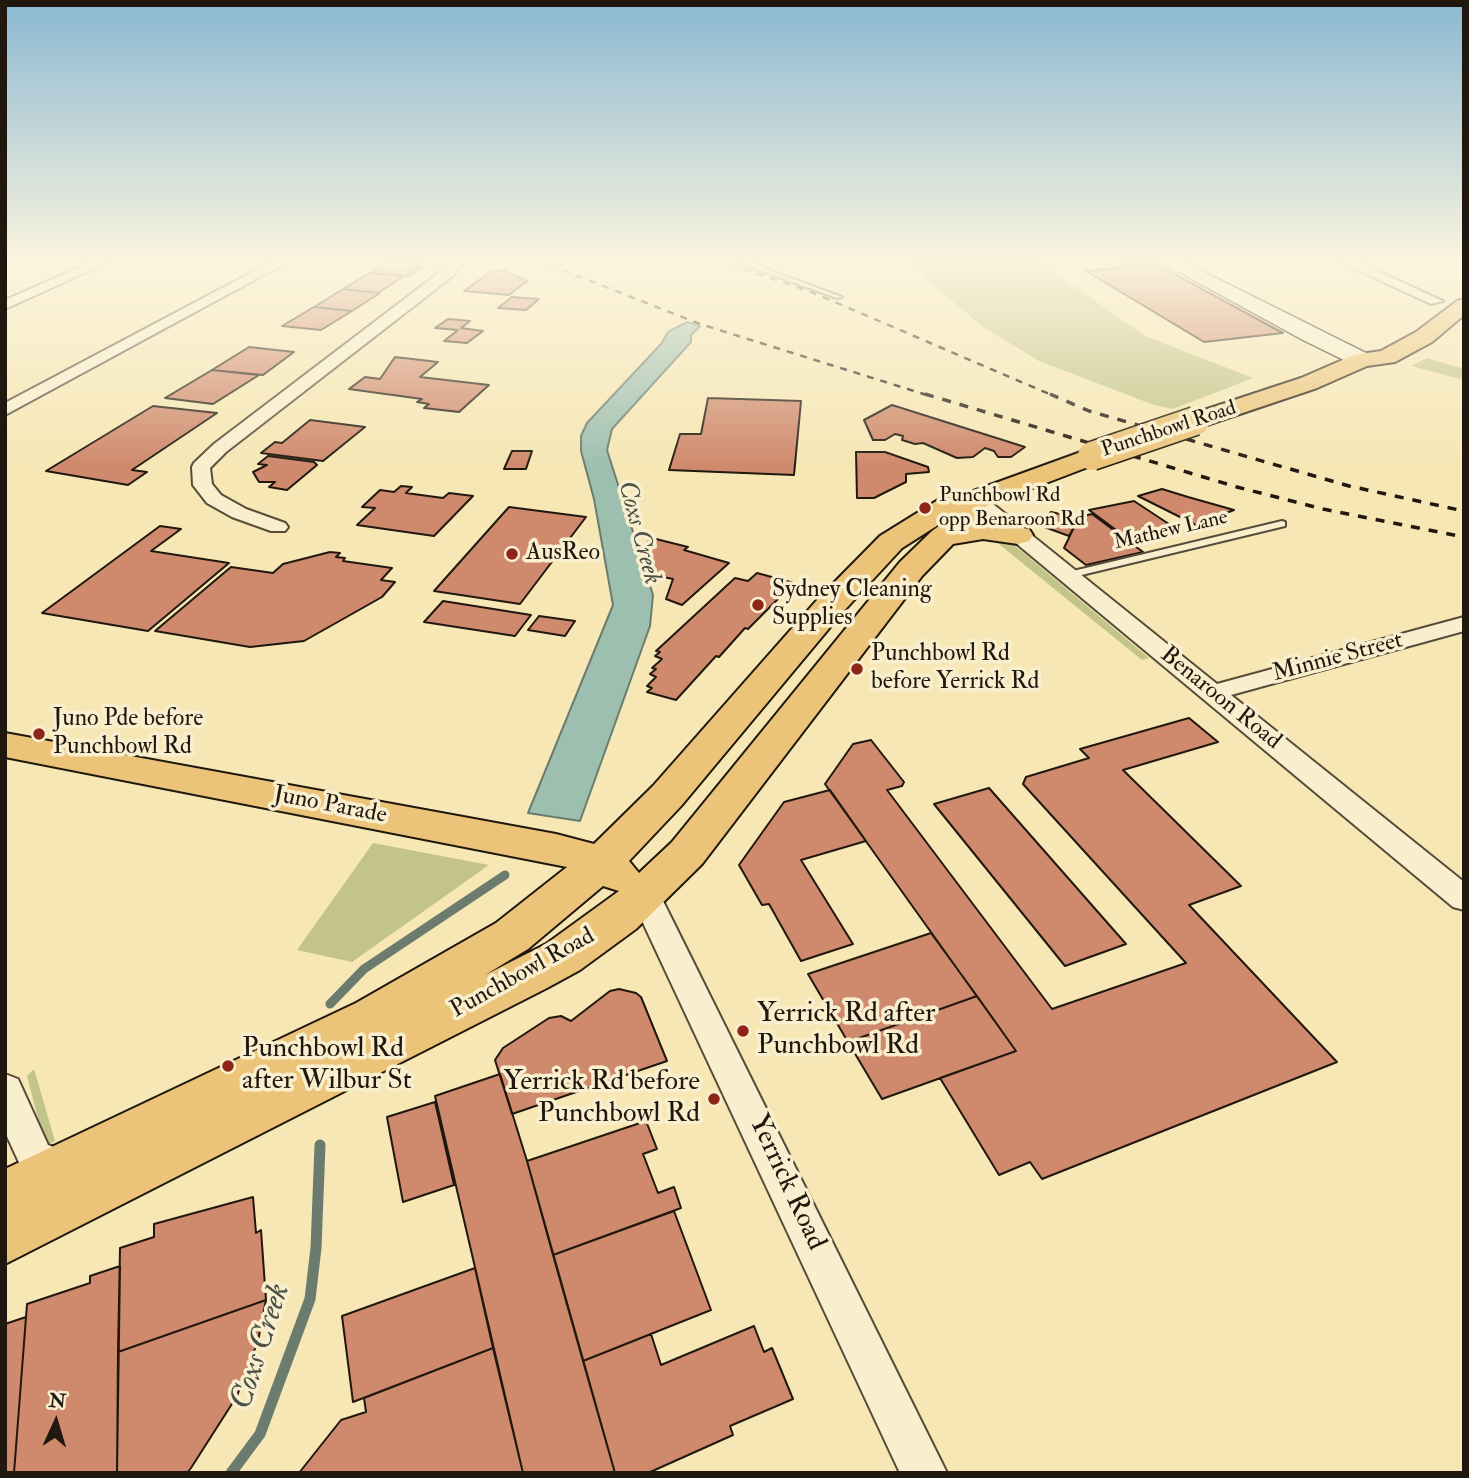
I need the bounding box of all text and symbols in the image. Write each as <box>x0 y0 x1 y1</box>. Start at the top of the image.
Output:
street label: Punchbowl Road <box>1098 396 1240 464</box>
water label: Coxs Creek <box>609 478 667 588</box>
place label: Punchbowl Rd opp Benaroon Rd <box>939 483 1085 533</box>
marker: Punchbowl Rd opp Benaroon Rd <box>917 500 933 516</box>
street label: Mathew Lane <box>1112 506 1230 556</box>
place label: AusReo <box>526 540 600 568</box>
marker: AusReo <box>504 546 520 562</box>
place label: Sydney Cleaning Supplies <box>772 577 932 633</box>
marker: Sydney Cleaning Supplies <box>750 597 766 613</box>
street label: Minnie Street <box>1270 627 1406 689</box>
place label: Punchbowl Rd before Yerrick Rd <box>871 641 1039 697</box>
street label: Benaroon Road <box>1154 641 1286 757</box>
marker: Punchbowl Rd before Yerrick Rd <box>849 661 865 677</box>
place label: Juno Pde before Punchbowl Rd <box>53 706 203 762</box>
marker: Juno Pde before Punchbowl Rd <box>31 726 47 742</box>
street label: Juno Parade <box>271 781 389 831</box>
street label: Punchbowl Road <box>446 923 600 1025</box>
place label: Yerrick Rd after Punchbowl Rd <box>757 998 935 1064</box>
marker: Yerrick Rd after Punchbowl Rd <box>735 1023 751 1039</box>
place label: Punchbowl Rd after Wilbur St <box>242 1033 412 1099</box>
marker: Punchbowl Rd after Wilbur St <box>220 1058 236 1074</box>
place label: Yerrick Rd before Punchbowl Rd <box>504 1066 700 1132</box>
marker: Yerrick Rd before Punchbowl Rd <box>706 1091 722 1107</box>
street label: Yerrick Road <box>740 1110 832 1256</box>
water label: Coxs Creek <box>224 1279 300 1415</box>
north arrow <box>21 1387 91 1457</box>
text: N <box>48 1388 67 1414</box>

